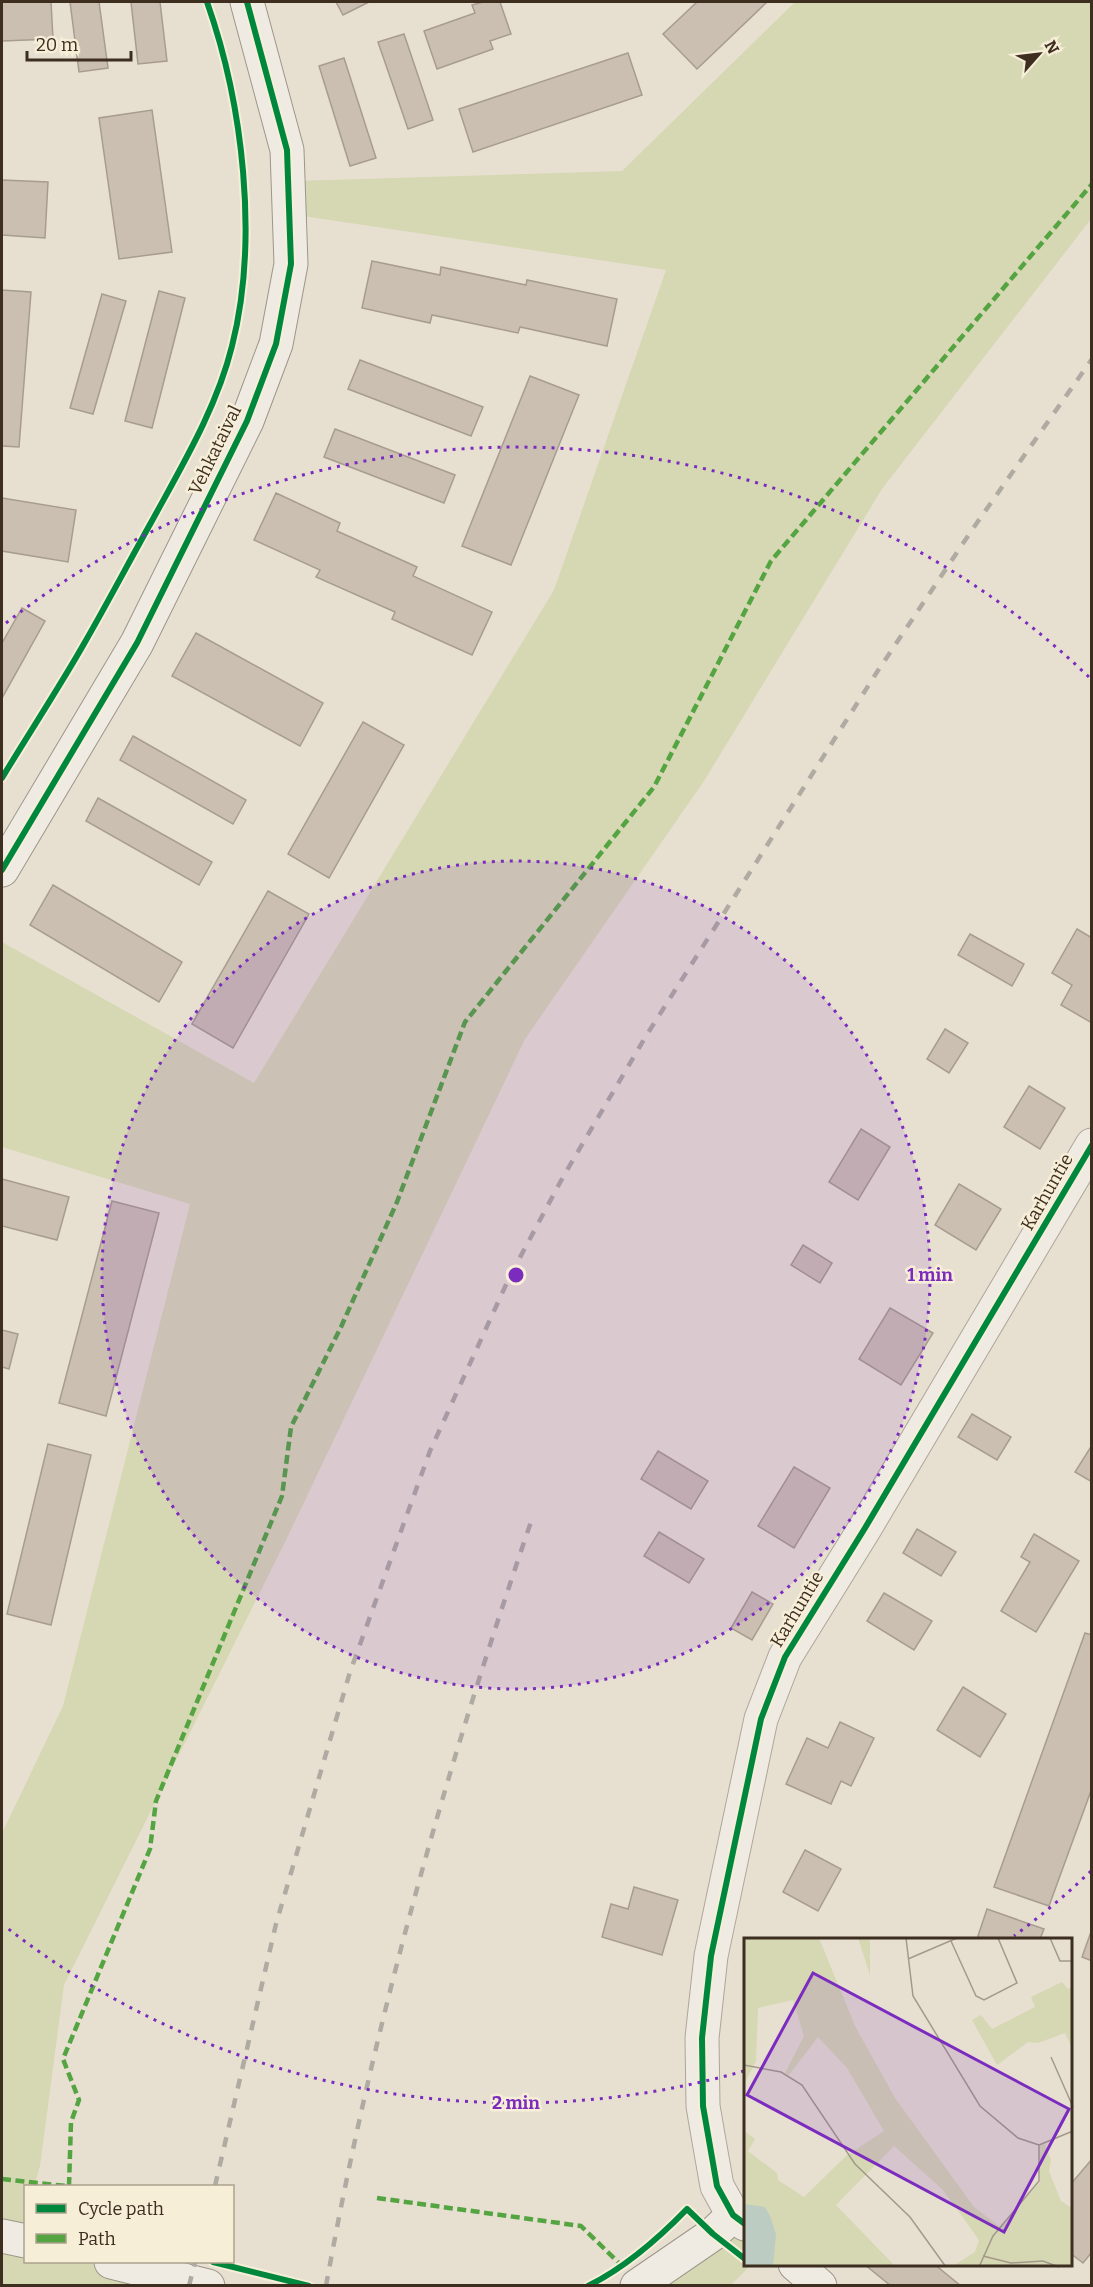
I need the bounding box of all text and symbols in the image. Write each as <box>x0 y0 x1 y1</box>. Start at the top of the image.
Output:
scale bar <box>27 24 130 62</box>
north arrow <box>1009 24 1069 84</box>
text: 20 m <box>36 34 78 56</box>
text: N <box>1041 37 1063 57</box>
street label: Vehkataival <box>184 402 246 498</box>
street label: Karhuntie <box>1016 1150 1078 1234</box>
text: 1 min <box>907 1264 953 1286</box>
centre of rings <box>506 1265 526 1285</box>
street label: Karhuntie <box>766 1567 828 1651</box>
inset map <box>744 1938 1072 2266</box>
text: 2 min <box>492 2092 540 2114</box>
legend <box>24 2185 234 2263</box>
text: Cycle path <box>78 2198 164 2220</box>
text: Path <box>78 2228 116 2250</box>

